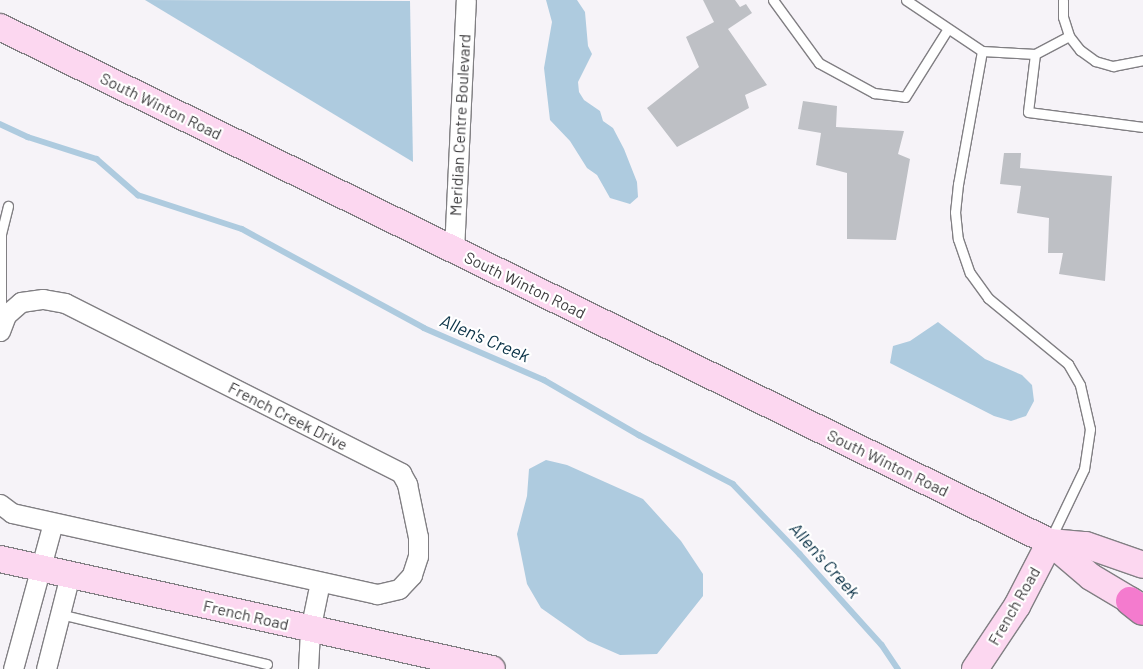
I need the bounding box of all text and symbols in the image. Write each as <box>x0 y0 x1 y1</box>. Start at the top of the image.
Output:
street label: Meridian Centre Boulevard <box>446 34 474 216</box>
street label: South Winton Road <box>97 68 225 144</box>
street label: South Winton Road <box>461 247 589 323</box>
water label: Allen's Creek <box>437 310 533 366</box>
street label: French Creek Drive <box>225 378 351 454</box>
street label: South Winton Road <box>824 425 952 501</box>
water label: Allen's Creek <box>785 518 865 602</box>
street label: French Road <box>984 563 1044 649</box>
street label: French Road <box>201 596 291 634</box>

